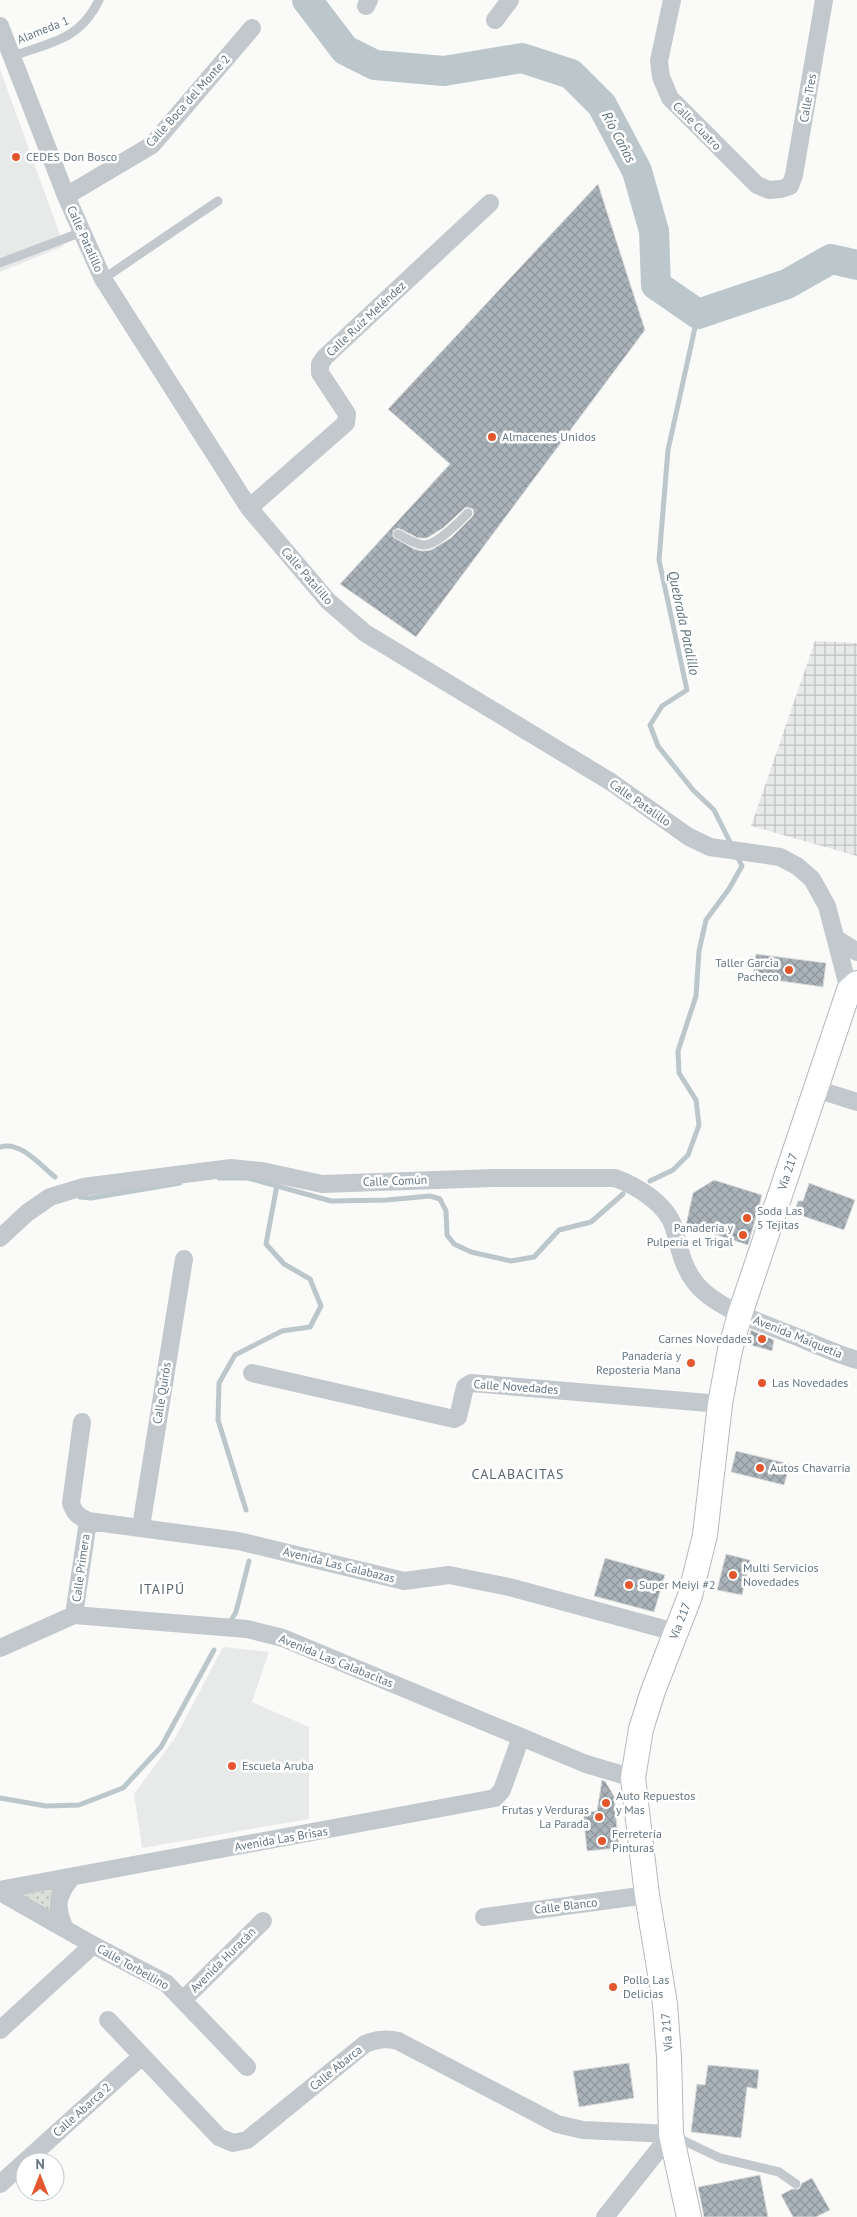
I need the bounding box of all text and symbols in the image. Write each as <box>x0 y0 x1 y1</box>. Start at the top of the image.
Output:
street label: Alameda 1 <box>15 12 71 47</box>
street label: Calle Boca del Monte 2 <box>142 52 233 150</box>
street label: Calle Tres <box>796 72 819 123</box>
street label: Calle Cuatro <box>670 98 725 153</box>
water label: Río Cañas <box>598 108 640 166</box>
place label: CEDES Don Bosco <box>26 149 117 164</box>
marker: CEDES Don Bosco <box>10 151 22 163</box>
street label: Calle Patalillo <box>64 203 107 274</box>
street label: Calle Ruíz Meléndez <box>323 278 409 359</box>
place label: Almacenes Unidos <box>502 429 596 444</box>
marker: Almacenes Unidos <box>486 431 498 443</box>
street label: Calle Patalillo <box>278 544 336 608</box>
water label: Quebrada Patalillo <box>664 569 704 677</box>
street label: Calle Patalillo <box>607 776 674 829</box>
place label: Taller Garcia Pacheco <box>715 955 779 984</box>
marker: Taller Garcia Pacheco <box>783 964 795 976</box>
street label: Vía 217 <box>774 1151 801 1193</box>
street label: Calle Común <box>362 1172 428 1189</box>
place label: Soda Las 5 Tejitas <box>757 1203 802 1232</box>
marker: Soda Las 5 Tejitas <box>741 1212 753 1224</box>
place label: Panadería y Pulpería el Trigal <box>647 1220 733 1249</box>
marker: Panadería y Pulpería el Trigal <box>737 1229 749 1241</box>
street label: Avenida Maiquetía <box>751 1312 845 1361</box>
place label: Carnes Novedades <box>658 1331 752 1346</box>
marker: Carnes Novedades <box>756 1333 768 1345</box>
place label: Panadería y Reposteria Mana <box>596 1348 681 1377</box>
marker: Panadería y Reposteria Mana <box>685 1357 697 1369</box>
street label: Calle Quirós <box>149 1361 174 1425</box>
place label: Las Novedades <box>772 1375 848 1390</box>
street label: Calle Novedades <box>473 1376 559 1397</box>
marker: Las Novedades <box>756 1377 768 1389</box>
place label: Autos Chavarria <box>770 1460 851 1475</box>
marker: Autos Chavarria <box>754 1462 766 1474</box>
district label: CALABACITAS <box>472 1465 564 1483</box>
street label: Calle Primera <box>68 1533 93 1603</box>
street label: Avenida Las Calabazas <box>282 1543 397 1586</box>
place label: Multi Servicios Novedades <box>743 1560 819 1589</box>
marker: Multi Servicios Novedades <box>727 1569 739 1581</box>
place label: Super Meiyi #2 <box>639 1577 716 1592</box>
marker: Super Meiyi #2 <box>623 1579 635 1591</box>
district label: ITAIPÚ <box>139 1580 185 1598</box>
street label: Vía 217 <box>665 1600 694 1642</box>
street label: Avenida Las Calabacitas <box>277 1631 396 1690</box>
place label: Escuela Aruba <box>242 1758 314 1773</box>
marker: Escuela Aruba <box>226 1760 238 1772</box>
place label: Auto Repuestos y Mas <box>616 1788 695 1817</box>
marker: Auto Repuestos y Mas <box>600 1797 612 1809</box>
place label: Frutas y Verduras La Parada <box>502 1802 589 1831</box>
marker: Frutas y Verduras La Parada <box>593 1811 605 1823</box>
street label: Avenida Las Brisas <box>233 1823 329 1854</box>
place label: Ferretería Pinturas <box>612 1826 662 1855</box>
marker: Ferretería Pinturas <box>596 1835 608 1847</box>
street label: Calle Blanco <box>534 1894 598 1917</box>
street label: Avenida Huracán <box>187 1924 258 1995</box>
street label: Calle Torbellino <box>95 1941 172 1993</box>
place label: Pollo Las Delicias <box>623 1972 669 2001</box>
marker: Pollo Las Delicias <box>607 1981 619 1993</box>
street label: Vía 217 <box>657 2012 676 2053</box>
street label: Calle Abarca <box>306 2042 365 2093</box>
street label: Calle Abarca 2 <box>49 2080 114 2140</box>
north arrow <box>15 2152 65 2202</box>
text: N <box>35 2155 45 2173</box>

